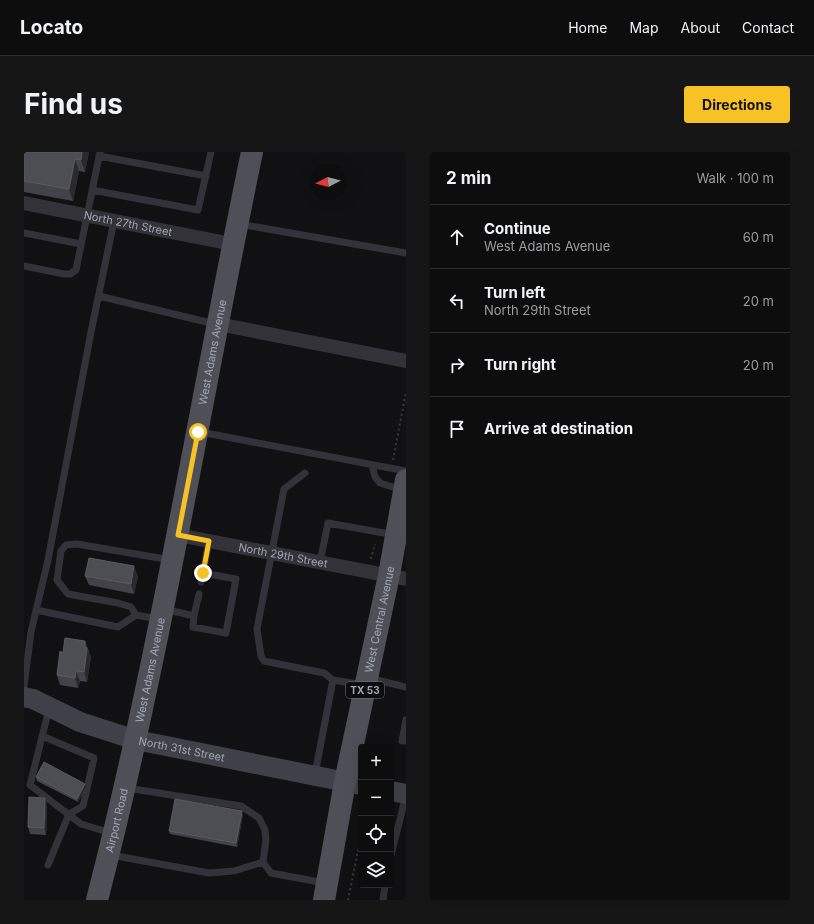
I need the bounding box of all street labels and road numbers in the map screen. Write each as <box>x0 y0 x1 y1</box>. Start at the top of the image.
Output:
street label: North 27th Street <box>83 208 174 239</box>
street label: West Adams Avenue <box>195 298 229 406</box>
street label: North 29th Street <box>237 540 329 571</box>
street label: West Central Avenue <box>361 565 397 674</box>
street label: West Adams Avenue <box>132 616 168 724</box>
road number: TX 53 <box>346 682 384 698</box>
street label: North 31st Street <box>138 734 226 765</box>
street label: Airport Road <box>102 787 131 854</box>

